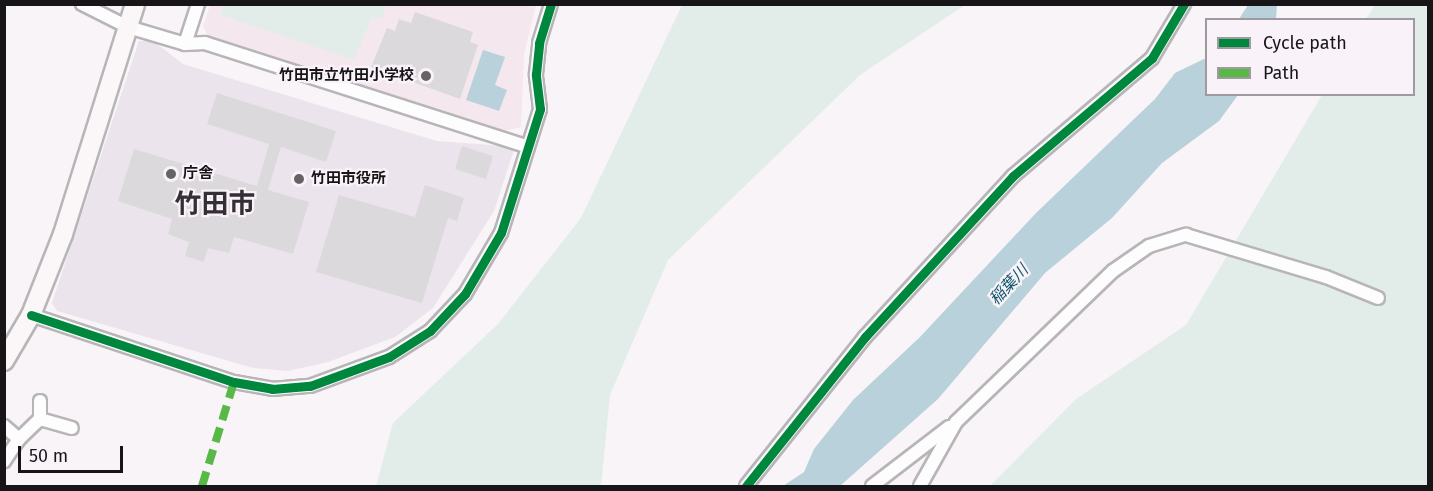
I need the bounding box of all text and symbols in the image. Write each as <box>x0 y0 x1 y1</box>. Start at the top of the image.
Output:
legend <box>1205 18 1415 96</box>
text: Cycle path <box>1263 32 1347 54</box>
text: Path <box>1263 62 1299 84</box>
place label: 竹田市立竹田小学校 <box>279 67 414 85</box>
marker: 竹田市立竹田小学校 <box>419 69 433 83</box>
place label: 庁舎 <box>183 165 213 183</box>
marker: 庁舎 <box>164 167 178 181</box>
place label: 竹田市役所 <box>311 170 386 188</box>
marker: 竹田市役所 <box>292 172 306 186</box>
district label: 竹田市 <box>175 189 255 221</box>
water label: 稲葉川 <box>986 261 1032 309</box>
scale bar <box>21 434 126 472</box>
text: 50 m <box>29 445 68 467</box>

